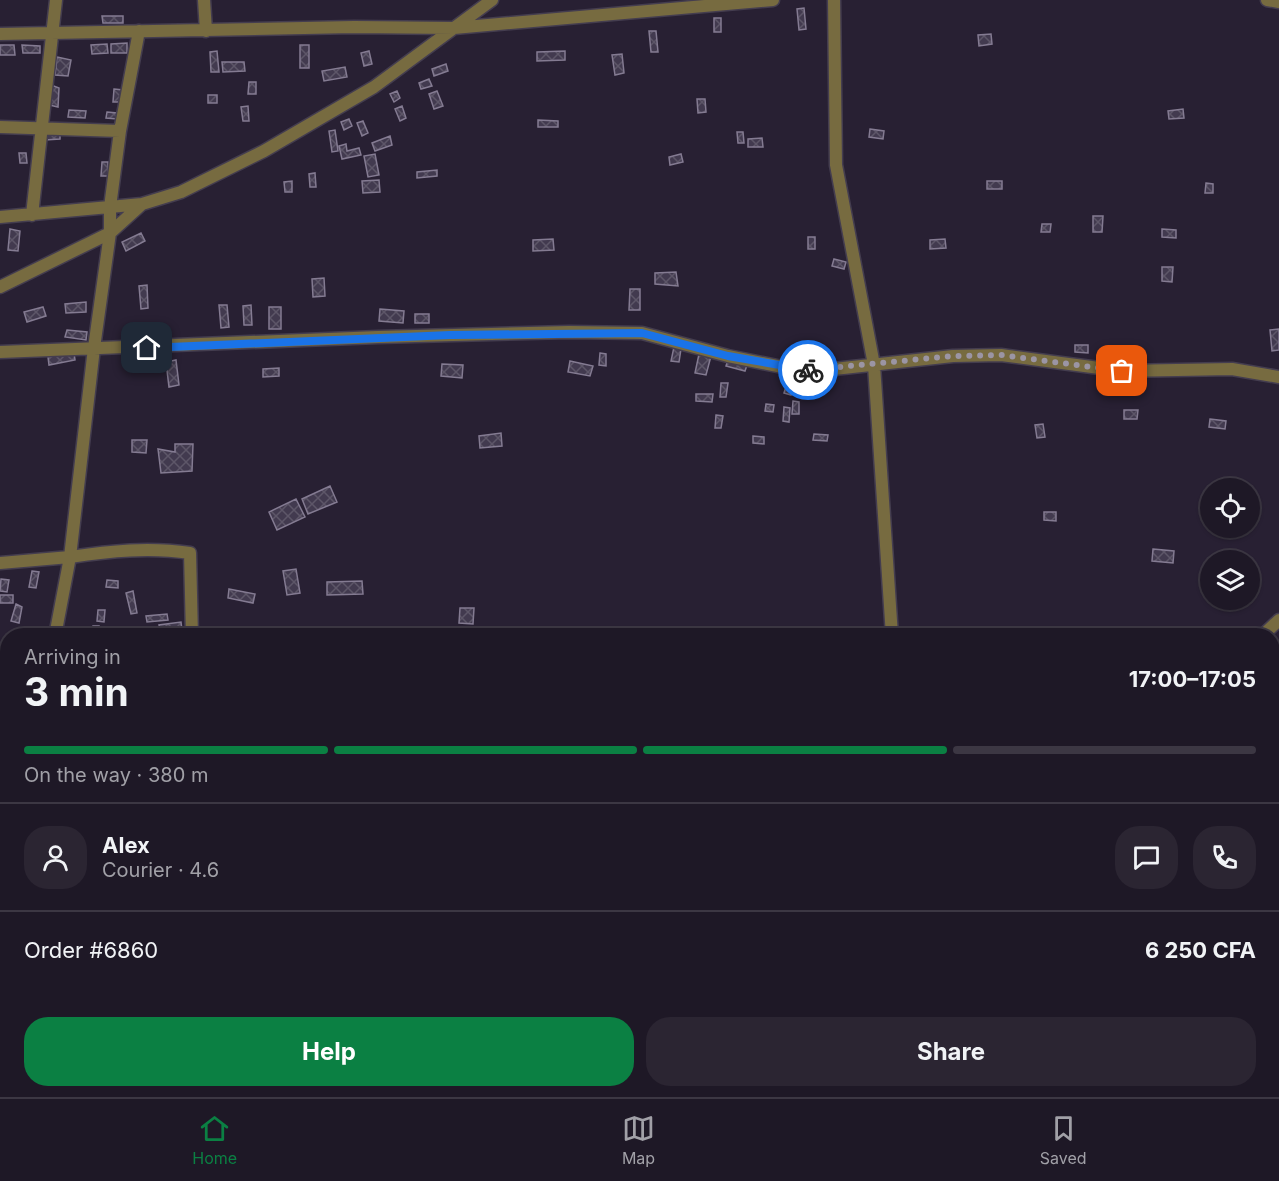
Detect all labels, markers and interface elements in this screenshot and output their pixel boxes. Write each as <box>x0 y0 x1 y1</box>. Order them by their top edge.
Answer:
pin <box>121 322 172 373</box>
icon: home <box>130 331 163 364</box>
courier <box>778 340 838 400</box>
pin <box>1096 345 1147 396</box>
icon: bike <box>792 354 825 387</box>
icon: bag <box>1105 354 1138 387</box>
map controls <box>1200 478 1260 610</box>
button: locate <box>1200 478 1260 538</box>
button: layers <box>1200 550 1260 610</box>
text: Arriving in <box>24 645 121 669</box>
text: 17:00–17:05 <box>1129 666 1256 692</box>
text: 3 min <box>24 668 129 715</box>
text: On the way · 380 m <box>24 763 208 787</box>
button: person <box>24 826 87 889</box>
button: chat <box>1115 826 1178 889</box>
button: phone <box>1193 826 1256 889</box>
text: Alex <box>102 832 150 858</box>
text: Courier · 4.6 <box>102 858 219 882</box>
text: Order #6860 <box>24 937 158 963</box>
text: 6 250 CFA <box>1145 937 1256 963</box>
button: Help <box>24 1017 634 1086</box>
button: Share <box>646 1017 1256 1086</box>
tab: Home <box>192 1112 237 1168</box>
tab: Map <box>622 1112 655 1168</box>
tab: Saved <box>1040 1112 1087 1168</box>

